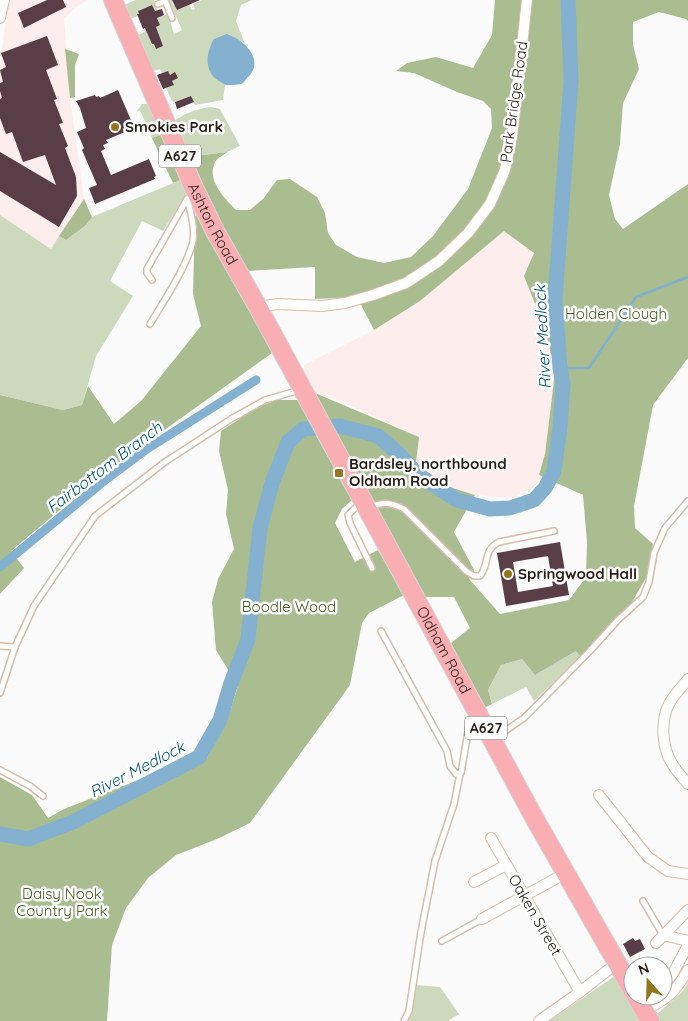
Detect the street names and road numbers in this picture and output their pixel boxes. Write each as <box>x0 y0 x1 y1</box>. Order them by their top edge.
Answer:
street label: Park Bridge Road <box>496 40 531 164</box>
road number: A627 <box>159 144 201 168</box>
street label: Ashton Road <box>184 180 242 268</box>
street label: Oldham Road <box>413 603 475 697</box>
road number: A627 <box>465 716 507 740</box>
street label: Oaken Street <box>505 871 566 959</box>

